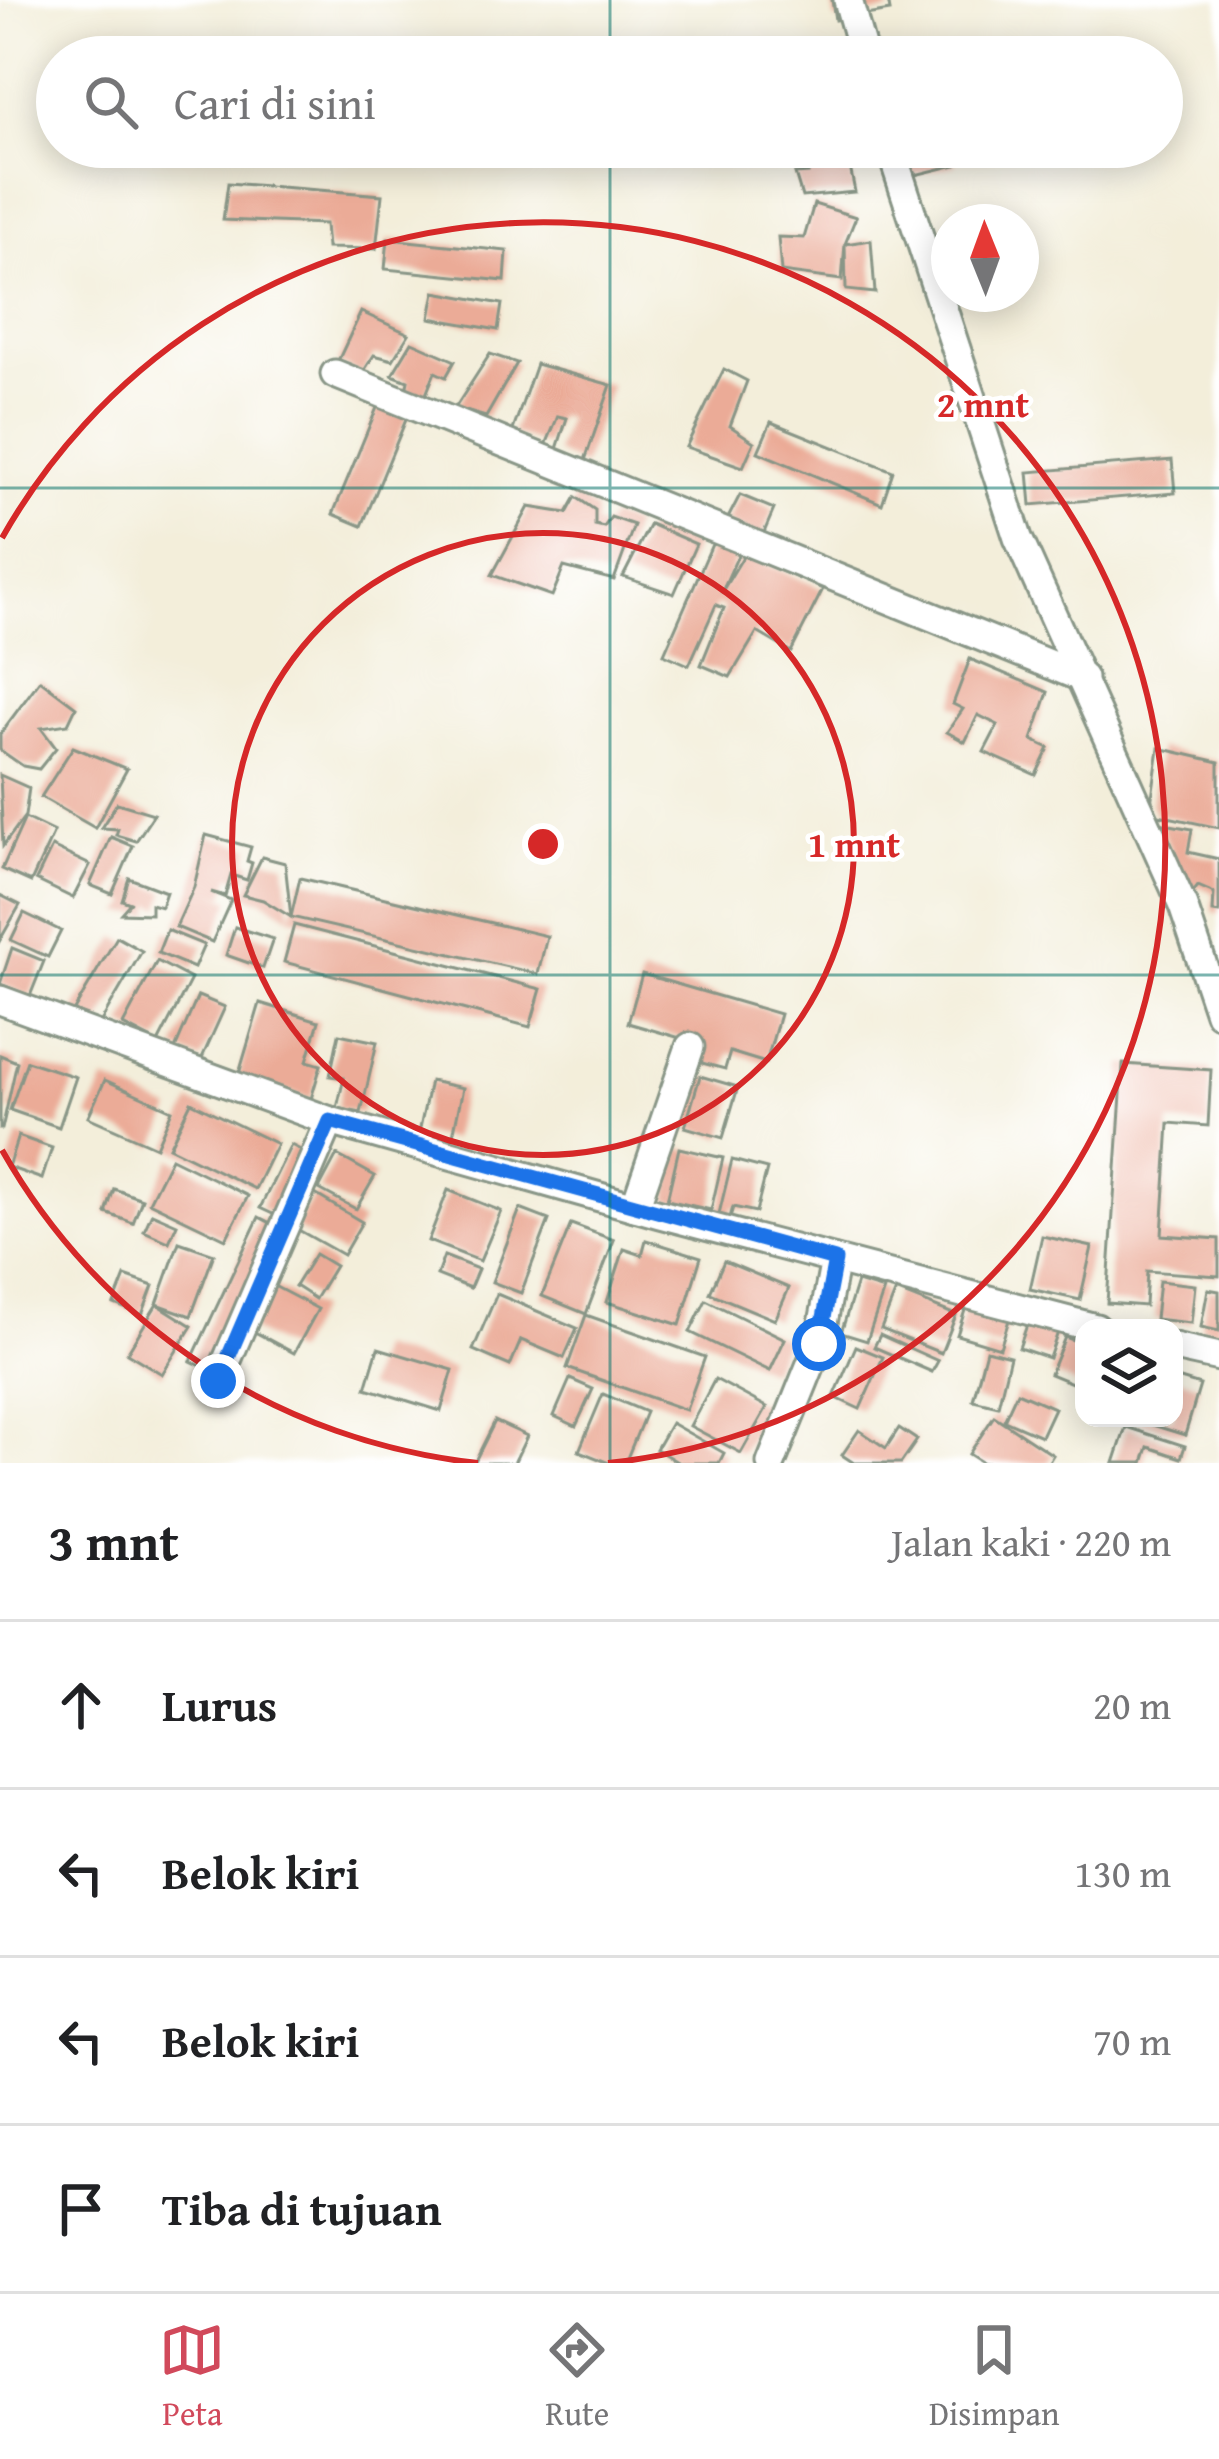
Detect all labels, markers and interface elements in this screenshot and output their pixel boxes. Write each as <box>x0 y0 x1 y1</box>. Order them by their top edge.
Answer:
search box <box>36 36 1183 168</box>
icon: search <box>78 69 144 135</box>
text: Cari di sini <box>174 70 376 135</box>
north arrow <box>931 204 1039 312</box>
text: 2 mnt <box>937 377 1030 430</box>
text: 1 mnt <box>808 817 901 870</box>
centre of rings <box>522 823 564 865</box>
route start <box>792 1317 846 1371</box>
map controls <box>1075 1319 1183 1427</box>
button: layers <box>1075 1319 1183 1427</box>
route end <box>191 1354 245 1408</box>
text: 3 mnt <box>48 1504 179 1579</box>
text: Jalan kaki · 220 m <box>891 1513 1171 1570</box>
icon: ahead <box>48 1672 114 1738</box>
text: Lurus <box>162 1672 277 1737</box>
text: 20 m <box>1093 1676 1171 1733</box>
icon: left <box>48 1840 114 1906</box>
text: Belok kiri <box>162 1840 359 1905</box>
text: 130 m <box>1074 1844 1171 1901</box>
icon: left <box>48 2008 114 2074</box>
text: Belok kiri <box>162 2008 359 2073</box>
text: 70 m <box>1093 2012 1171 2069</box>
icon: arrive <box>48 2176 114 2242</box>
text: Tiba di tujuan <box>162 2176 442 2241</box>
tab: Peta <box>159 2317 225 2437</box>
tab: Rute <box>544 2317 610 2437</box>
tab: Disimpan <box>929 2317 1060 2437</box>

